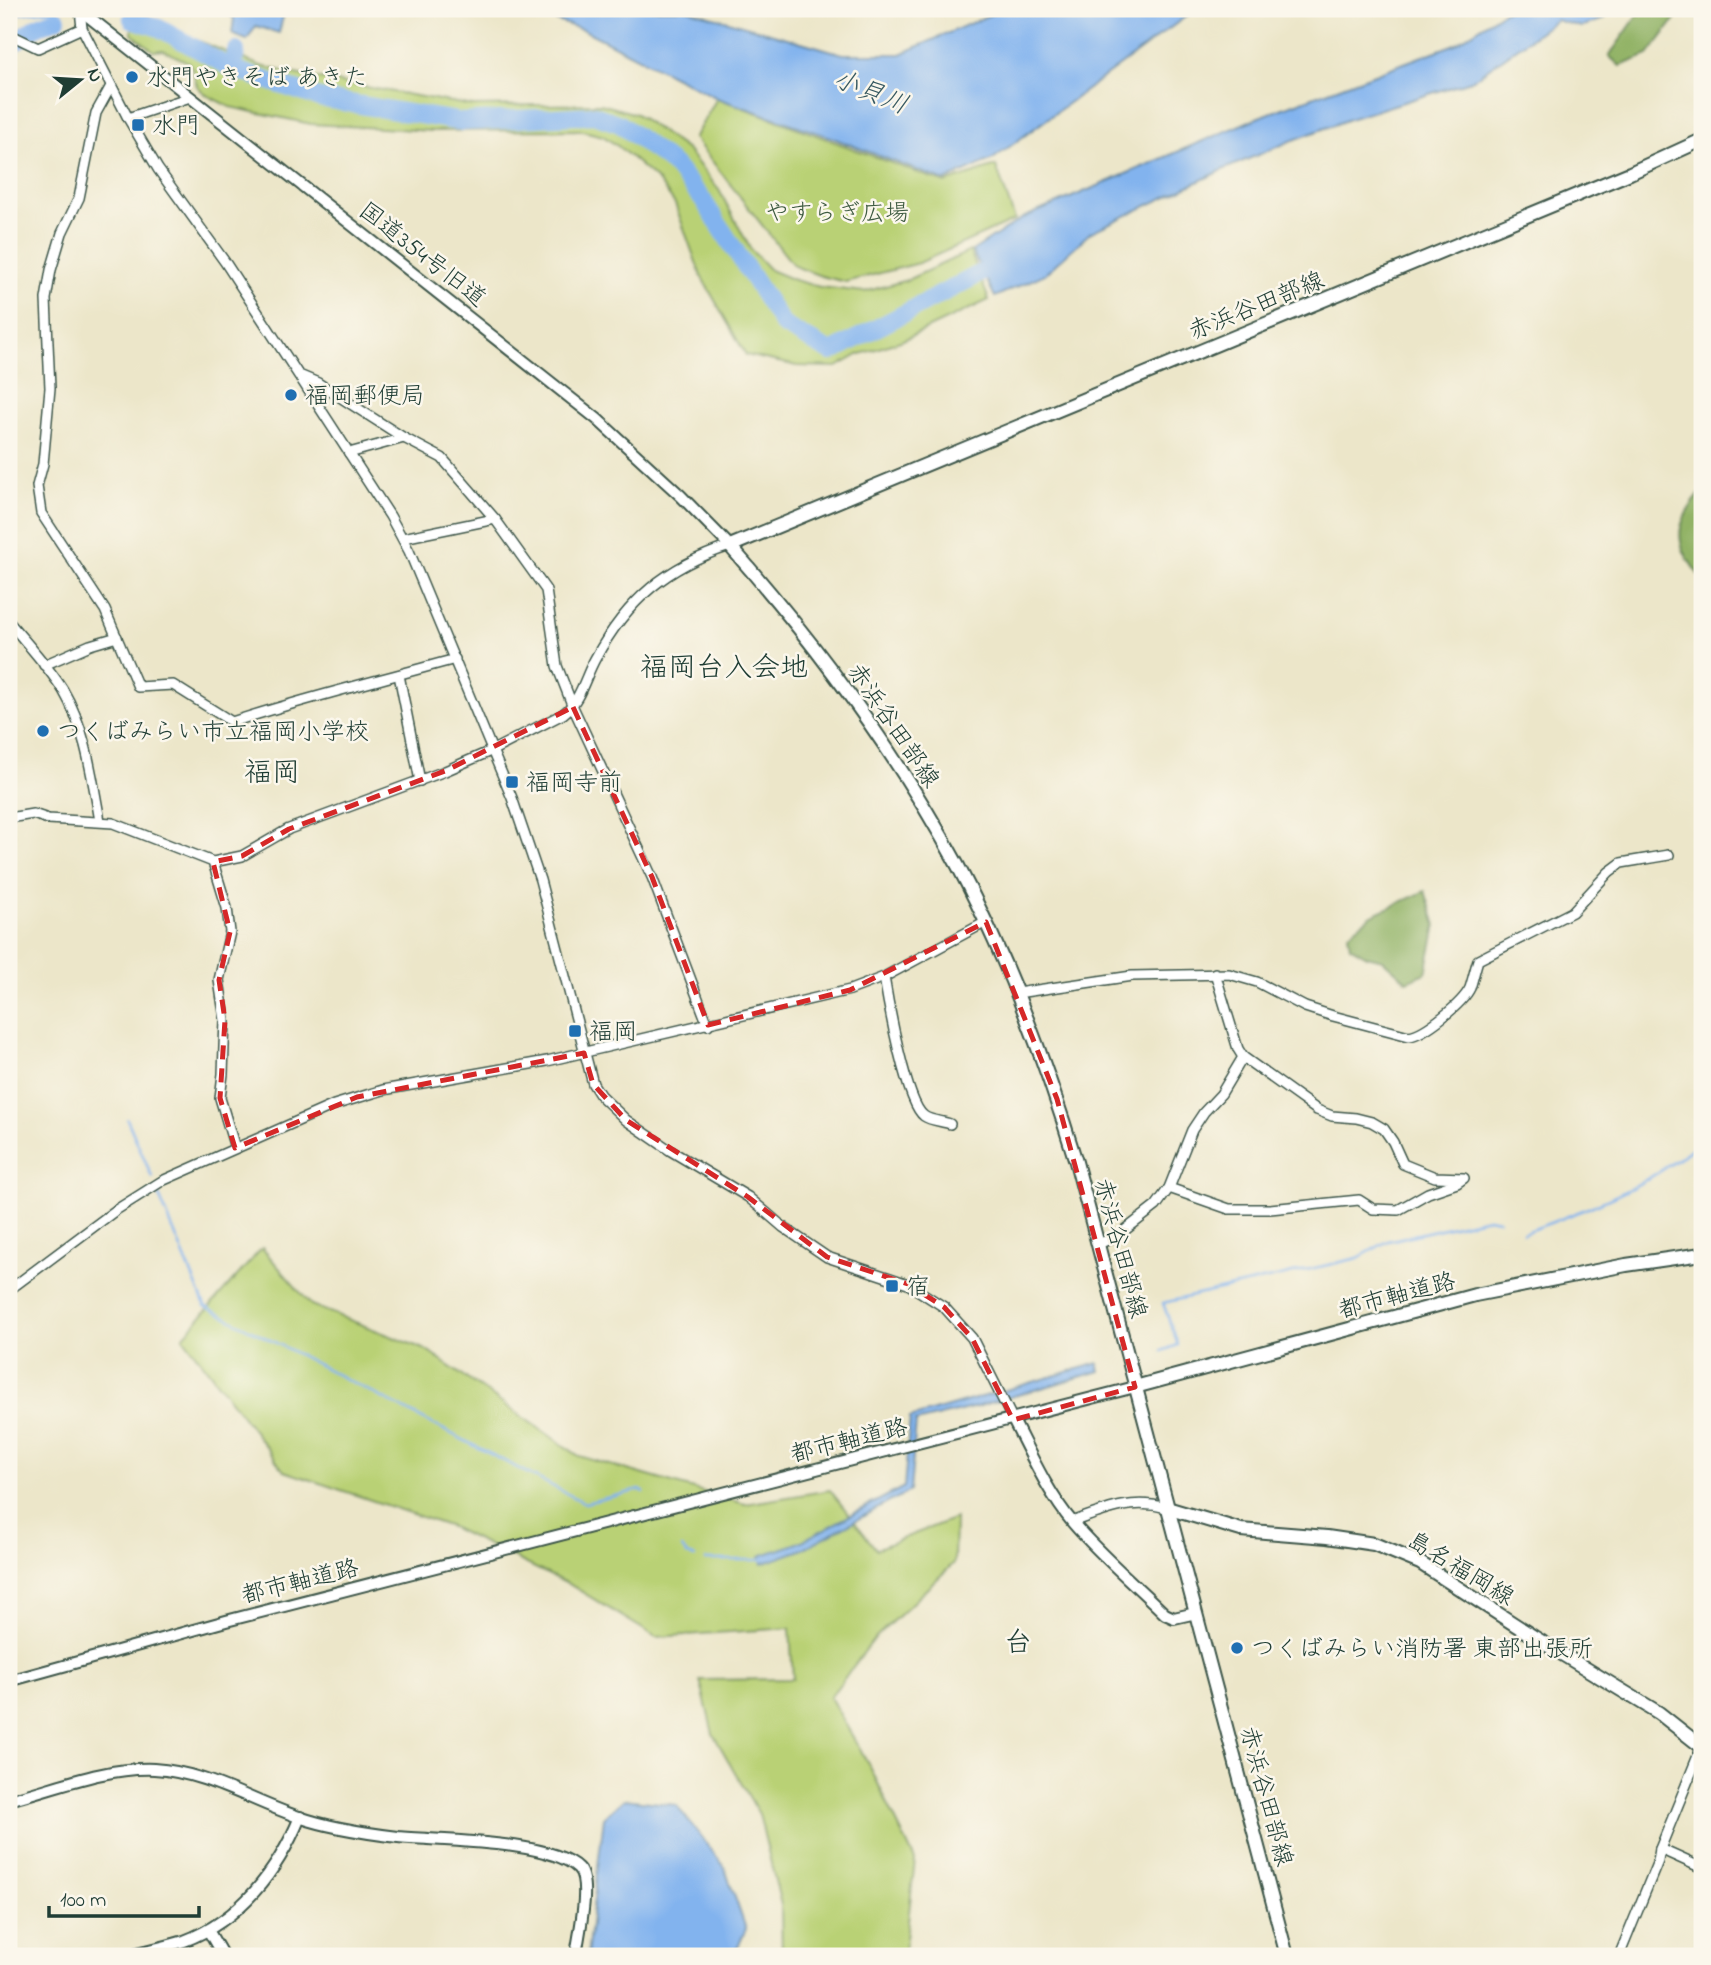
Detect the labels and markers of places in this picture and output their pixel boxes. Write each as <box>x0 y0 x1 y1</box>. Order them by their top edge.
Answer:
place label: 水門やきそば あきた <box>146 62 368 97</box>
marker: 水門やきそば あきた <box>124 69 140 85</box>
place label: 水門 <box>152 110 200 145</box>
marker: 水門 <box>130 117 146 133</box>
place label: 福岡郵便局 <box>305 380 425 415</box>
marker: 福岡郵便局 <box>283 387 299 403</box>
place label: つくばみらい市立福岡小学校 <box>57 716 369 751</box>
marker: つくばみらい市立福岡小学校 <box>35 723 51 739</box>
place label: 福岡寺前 <box>526 767 622 802</box>
marker: 福岡寺前 <box>504 774 520 790</box>
place label: 福岡 <box>589 1016 637 1051</box>
marker: 福岡 <box>567 1023 583 1039</box>
place label: 宿 <box>906 1271 930 1306</box>
marker: 宿 <box>884 1278 900 1294</box>
place label: つくばみらい消防署 東部出張所 <box>1251 1633 1593 1668</box>
marker: つくばみらい消防署 東部出張所 <box>1229 1640 1245 1656</box>

